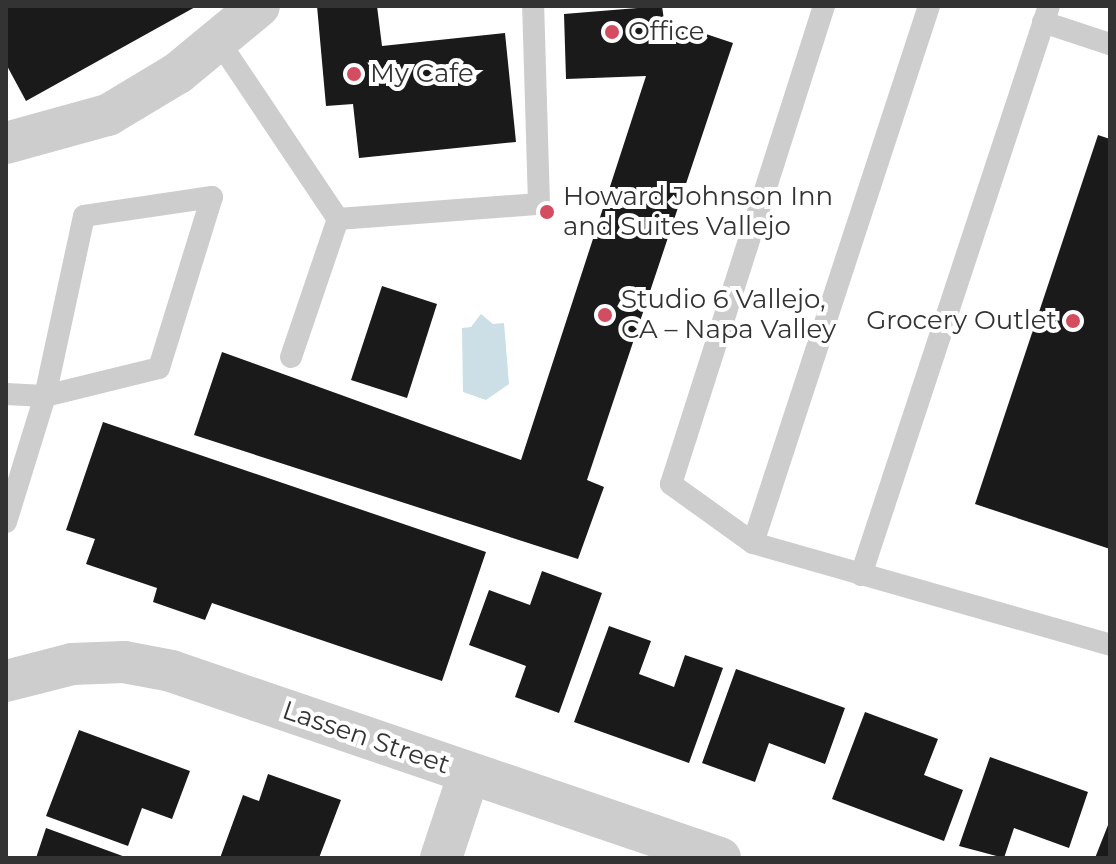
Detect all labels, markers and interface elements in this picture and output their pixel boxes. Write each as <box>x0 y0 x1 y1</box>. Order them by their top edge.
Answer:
place label: Office <box>628 16 705 48</box>
marker: Office <box>603 23 621 41</box>
place label: My Cafe <box>370 58 474 90</box>
marker: My Cafe <box>345 65 363 83</box>
place label: Howard Johnson Inn and Suites Vallejo <box>563 181 833 242</box>
marker: Howard Johnson Inn and Suites Vallejo <box>538 203 556 221</box>
place label: Studio 6 Vallejo, CA – Napa Valley <box>621 284 836 346</box>
place label: Grocery Outlet <box>866 305 1057 337</box>
marker: Studio 6 Vallejo, CA – Napa Valley <box>596 306 614 324</box>
marker: Grocery Outlet <box>1064 312 1082 330</box>
street label: Lassen Street <box>278 695 454 781</box>

